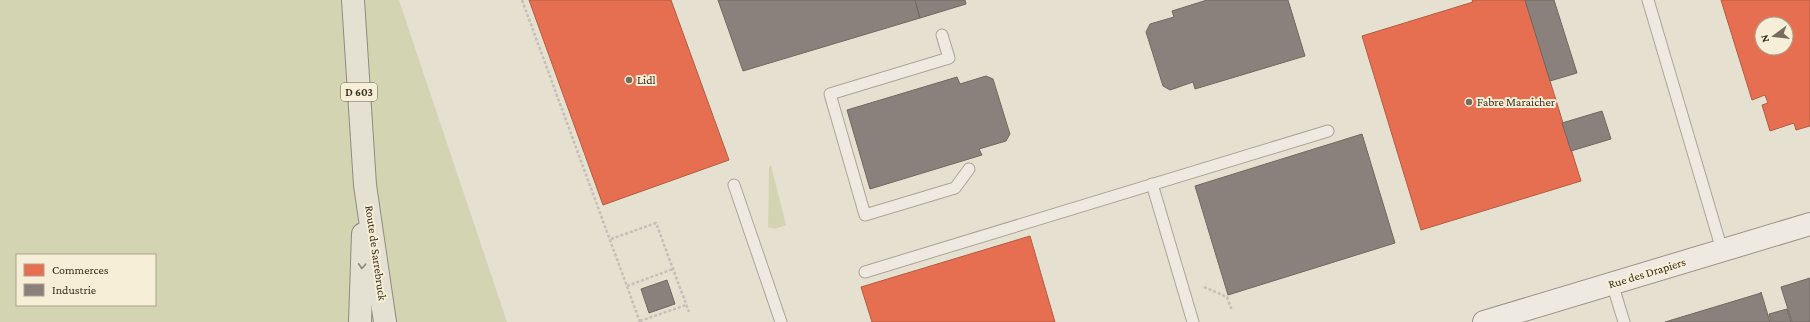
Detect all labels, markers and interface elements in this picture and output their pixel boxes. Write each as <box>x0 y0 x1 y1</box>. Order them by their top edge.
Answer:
north arrow <box>1754 16 1794 56</box>
text: N <box>1757 33 1771 44</box>
place label: Lidl <box>637 73 656 87</box>
marker: Lidl <box>624 75 634 85</box>
road number: D 603 <box>341 83 377 101</box>
place label: Fabre Maraicher <box>1477 95 1556 109</box>
marker: Fabre Maraicher <box>1464 97 1474 107</box>
street label: Route de Sarrebruck <box>362 204 390 302</box>
legend <box>16 254 156 306</box>
street label: Rue des Drapiers <box>1607 255 1688 291</box>
text: Commerces <box>52 263 109 277</box>
one-way arrow <box>357 263 366 269</box>
text: Industrie <box>52 283 96 297</box>

